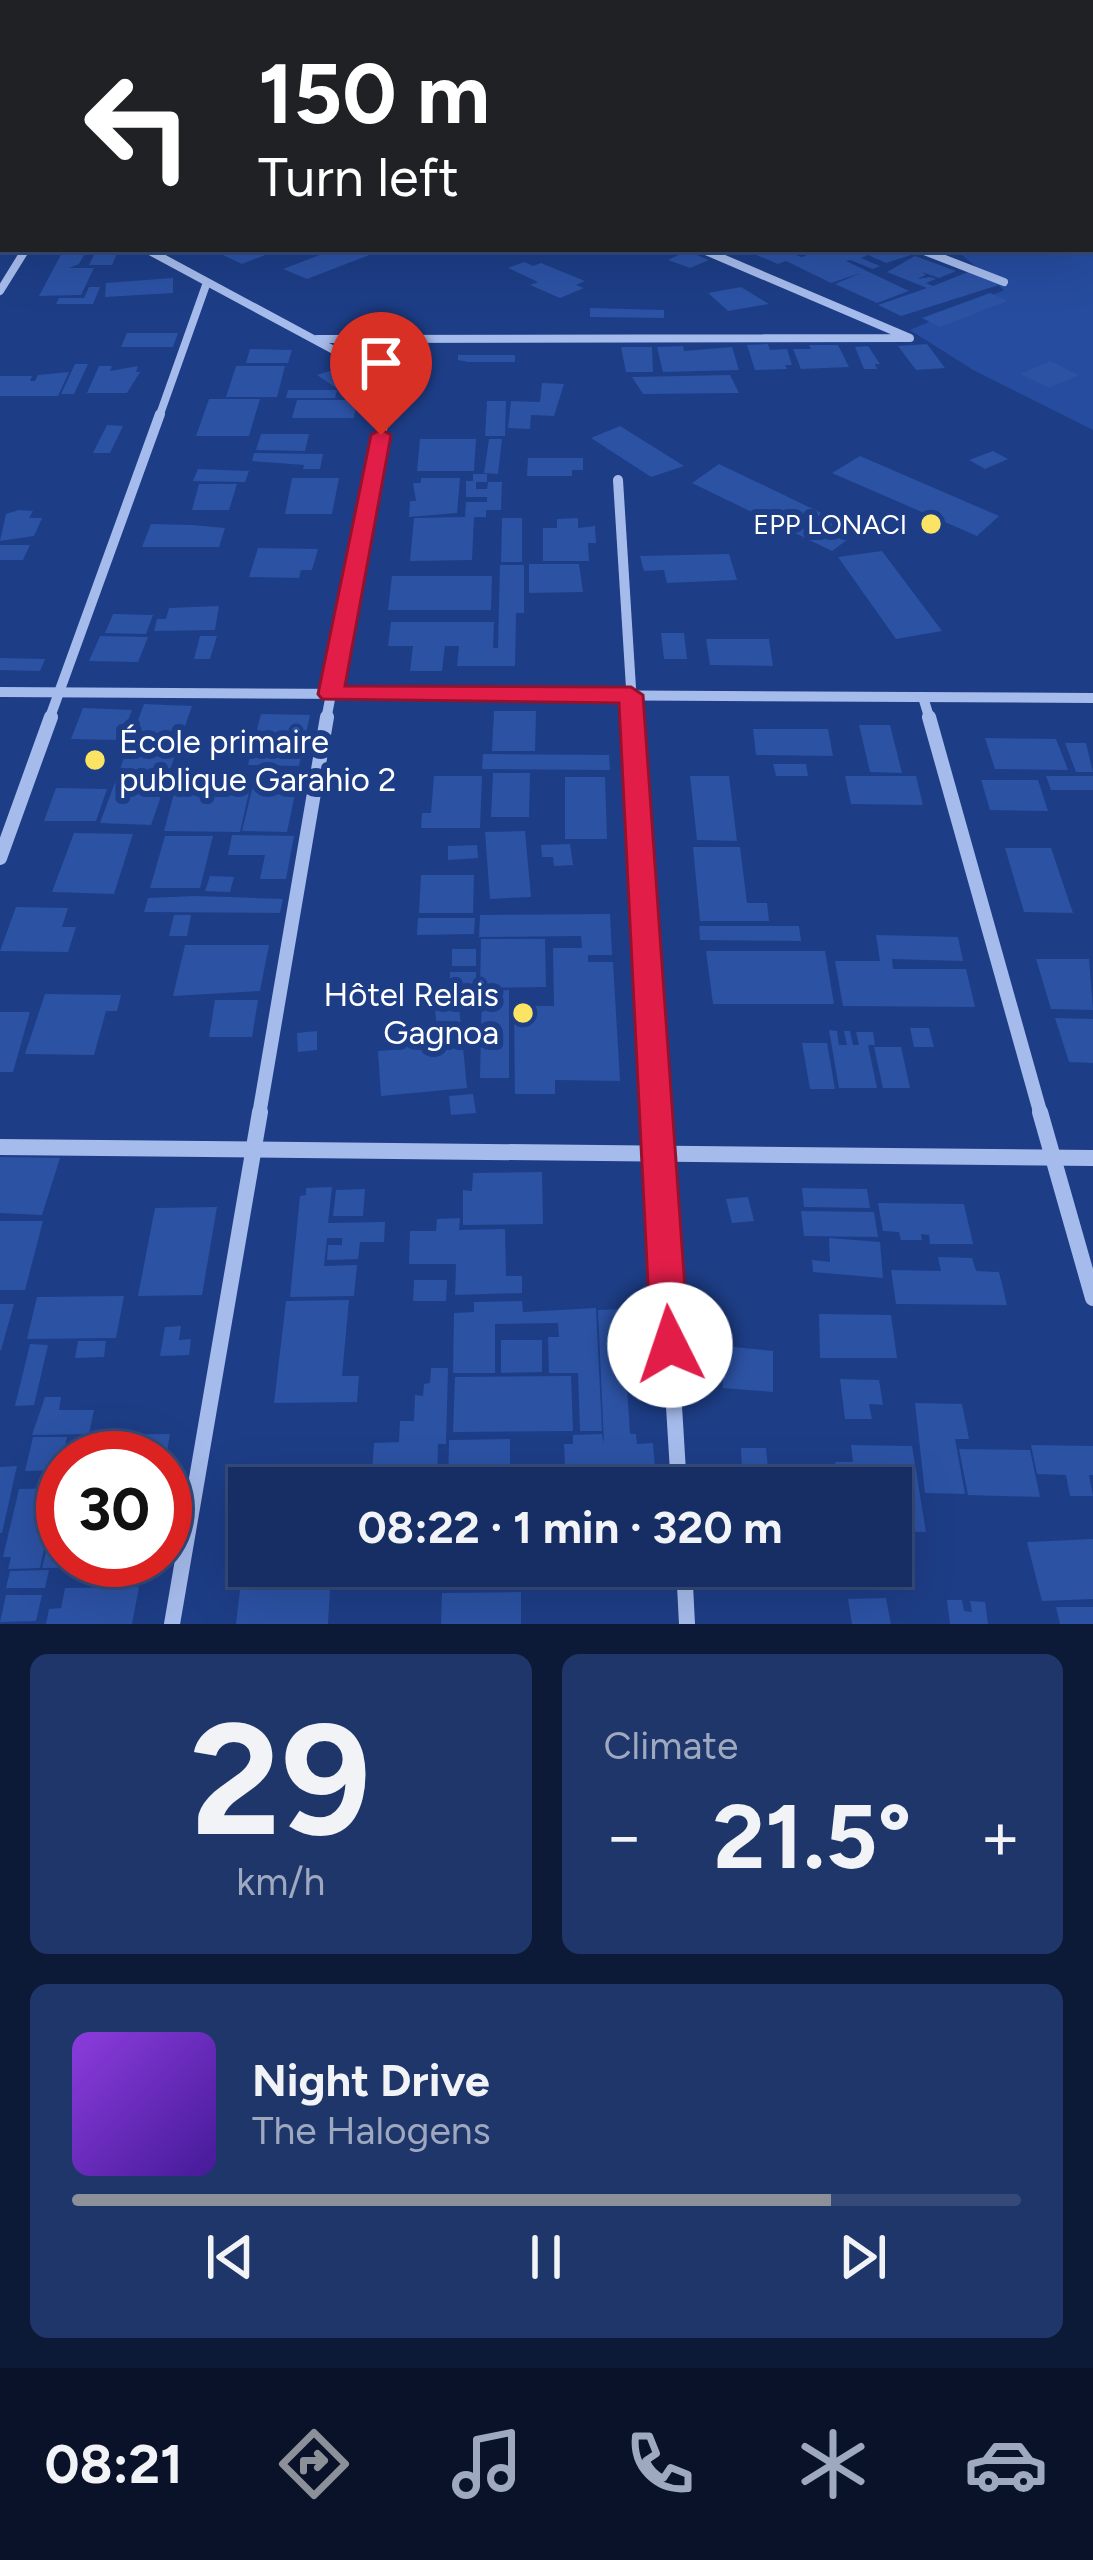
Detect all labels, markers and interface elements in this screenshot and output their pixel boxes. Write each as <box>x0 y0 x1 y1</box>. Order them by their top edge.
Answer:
text: 150 m <box>258 43 490 144</box>
icon: left <box>60 48 216 204</box>
text: Turn left <box>258 145 459 210</box>
pin <box>330 312 432 435</box>
icon: arrive <box>348 330 414 396</box>
place label: EPP LONACI <box>753 508 907 541</box>
marker: EPP LONACI <box>918 511 944 537</box>
place label: École primaire publique Garahio 2 <box>119 722 397 799</box>
marker: École primaire publique Garahio 2 <box>82 747 108 773</box>
place label: Hôtel Relais Gagnoa <box>323 975 499 1052</box>
marker: Hôtel Relais Gagnoa <box>510 1000 536 1026</box>
position arrow <box>607 1282 733 1408</box>
speed limit sign: 30 <box>36 1431 192 1587</box>
text: 08:22 · 1 min · 320 m <box>357 1500 783 1554</box>
text: 29 <box>190 1686 371 1873</box>
text: Climate <box>604 1722 738 1769</box>
text: 21.5° <box>713 1782 912 1891</box>
text: − <box>604 1796 645 1876</box>
text: + <box>980 1796 1021 1876</box>
text: km/h <box>236 1858 325 1905</box>
text: Night Drive <box>252 2053 490 2107</box>
text: The Halogens <box>252 2107 491 2154</box>
icon: previous <box>197 2224 263 2290</box>
icon: pause <box>513 2224 579 2290</box>
icon: next <box>830 2224 896 2290</box>
icon: directions <box>272 2422 356 2506</box>
icon: music <box>445 2422 529 2506</box>
icon: phone <box>618 2422 702 2506</box>
icon: climate <box>791 2422 875 2506</box>
icon: car <box>964 2422 1048 2506</box>
text: 08:21 <box>45 2432 183 2497</box>

